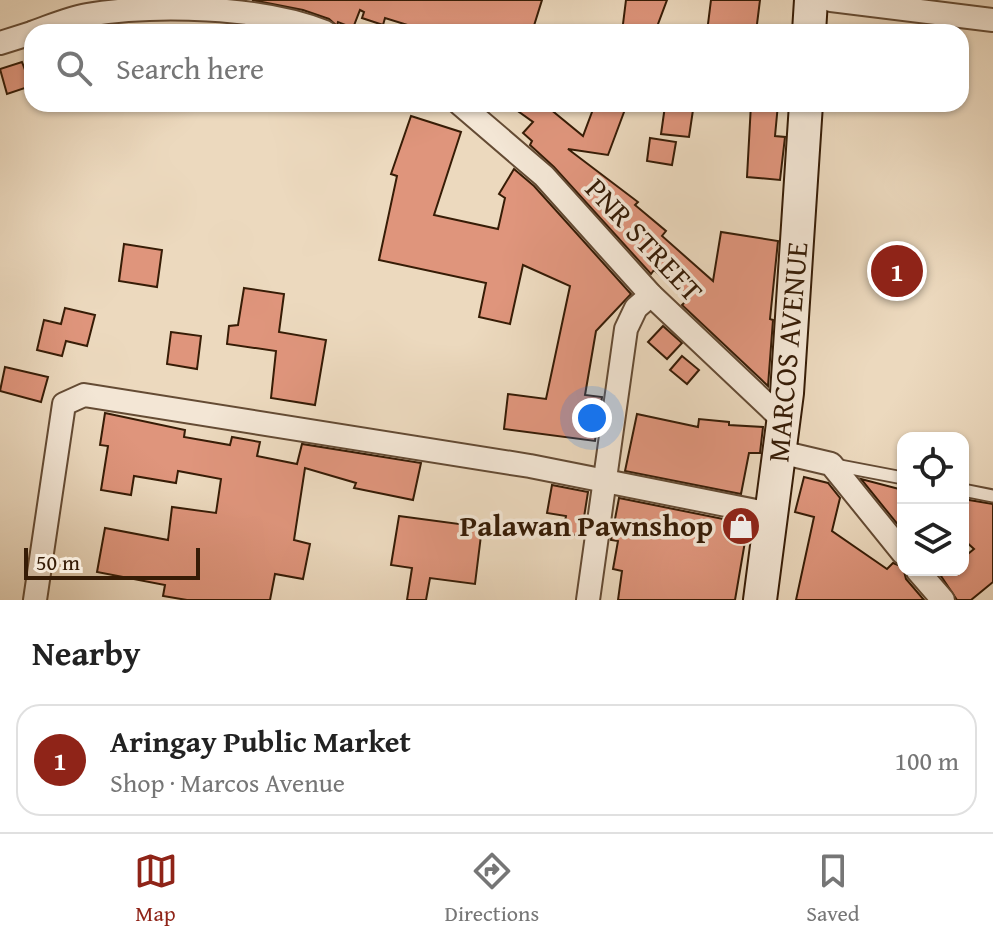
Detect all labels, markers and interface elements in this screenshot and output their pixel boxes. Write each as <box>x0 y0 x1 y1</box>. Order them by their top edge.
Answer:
search box <box>24 24 969 112</box>
icon: search <box>52 46 96 90</box>
text: Search here <box>116 46 264 90</box>
street label: PNR STREET <box>576 167 714 311</box>
street label: MARCOS AVENUE <box>755 240 819 464</box>
pin: 1 <box>871 241 923 301</box>
your location <box>572 398 612 438</box>
map controls <box>897 432 969 576</box>
button: locate <box>897 432 969 504</box>
place label: Palawan Pawnshop <box>460 503 713 547</box>
button: layers <box>897 504 969 576</box>
shop icon: Palawan Pawnshop <box>720 505 762 547</box>
scale bar <box>24 544 200 580</box>
text: 50 m <box>36 546 80 578</box>
text: Nearby <box>32 628 141 677</box>
text: Aringay Public Market <box>110 719 411 763</box>
text: 1 <box>53 741 67 780</box>
text: 100 m <box>894 741 959 780</box>
text: Shop · Marcos Avenue <box>110 763 345 802</box>
tab: Map <box>134 849 178 929</box>
tab: Directions <box>445 849 539 929</box>
tab: Saved <box>806 849 859 929</box>

